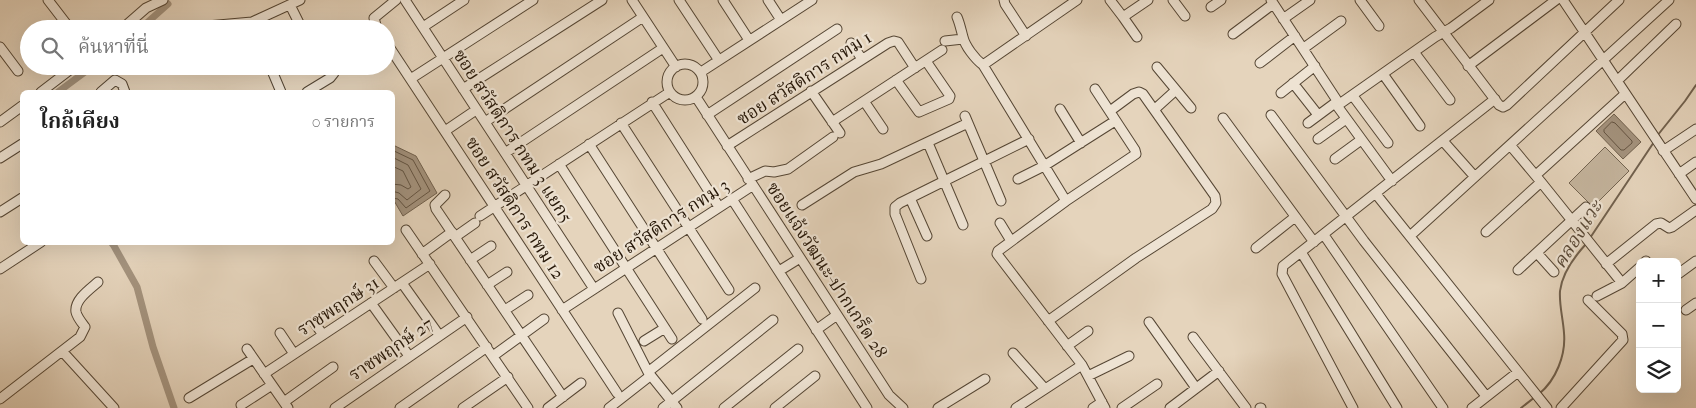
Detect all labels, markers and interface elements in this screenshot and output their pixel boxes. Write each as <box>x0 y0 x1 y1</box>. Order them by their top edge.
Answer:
search box <box>20 20 395 75</box>
street label: ซอย สวัสดิการ กทม 1 <box>733 27 876 130</box>
icon: search <box>38 34 66 62</box>
text: ค้นหาที่นี่ <box>78 36 149 58</box>
street label: ซอย สวัสดิการ กทม 3 แยก5 <box>449 46 577 227</box>
text: ใกล้เคียง <box>40 109 120 133</box>
text: 0 รายการ <box>312 112 375 131</box>
street label: ซอย สวัสดิการ กทม 12 <box>461 133 568 283</box>
street label: ซอย สวัสดิการ กทม 3 <box>590 175 733 278</box>
street label: ซอยแจ้งวัฒนะ-ปากเกร็ด 28 <box>762 179 891 362</box>
water label: คลองแวะ <box>1549 195 1608 272</box>
map controls <box>1636 258 1681 393</box>
button: + <box>1636 258 1681 303</box>
street label: ราชพฤกษ์ 31 <box>293 271 383 341</box>
button: − <box>1636 303 1681 348</box>
street label: ราชพฤกษ์ 27 <box>344 312 438 385</box>
button: layers <box>1636 348 1681 393</box>

